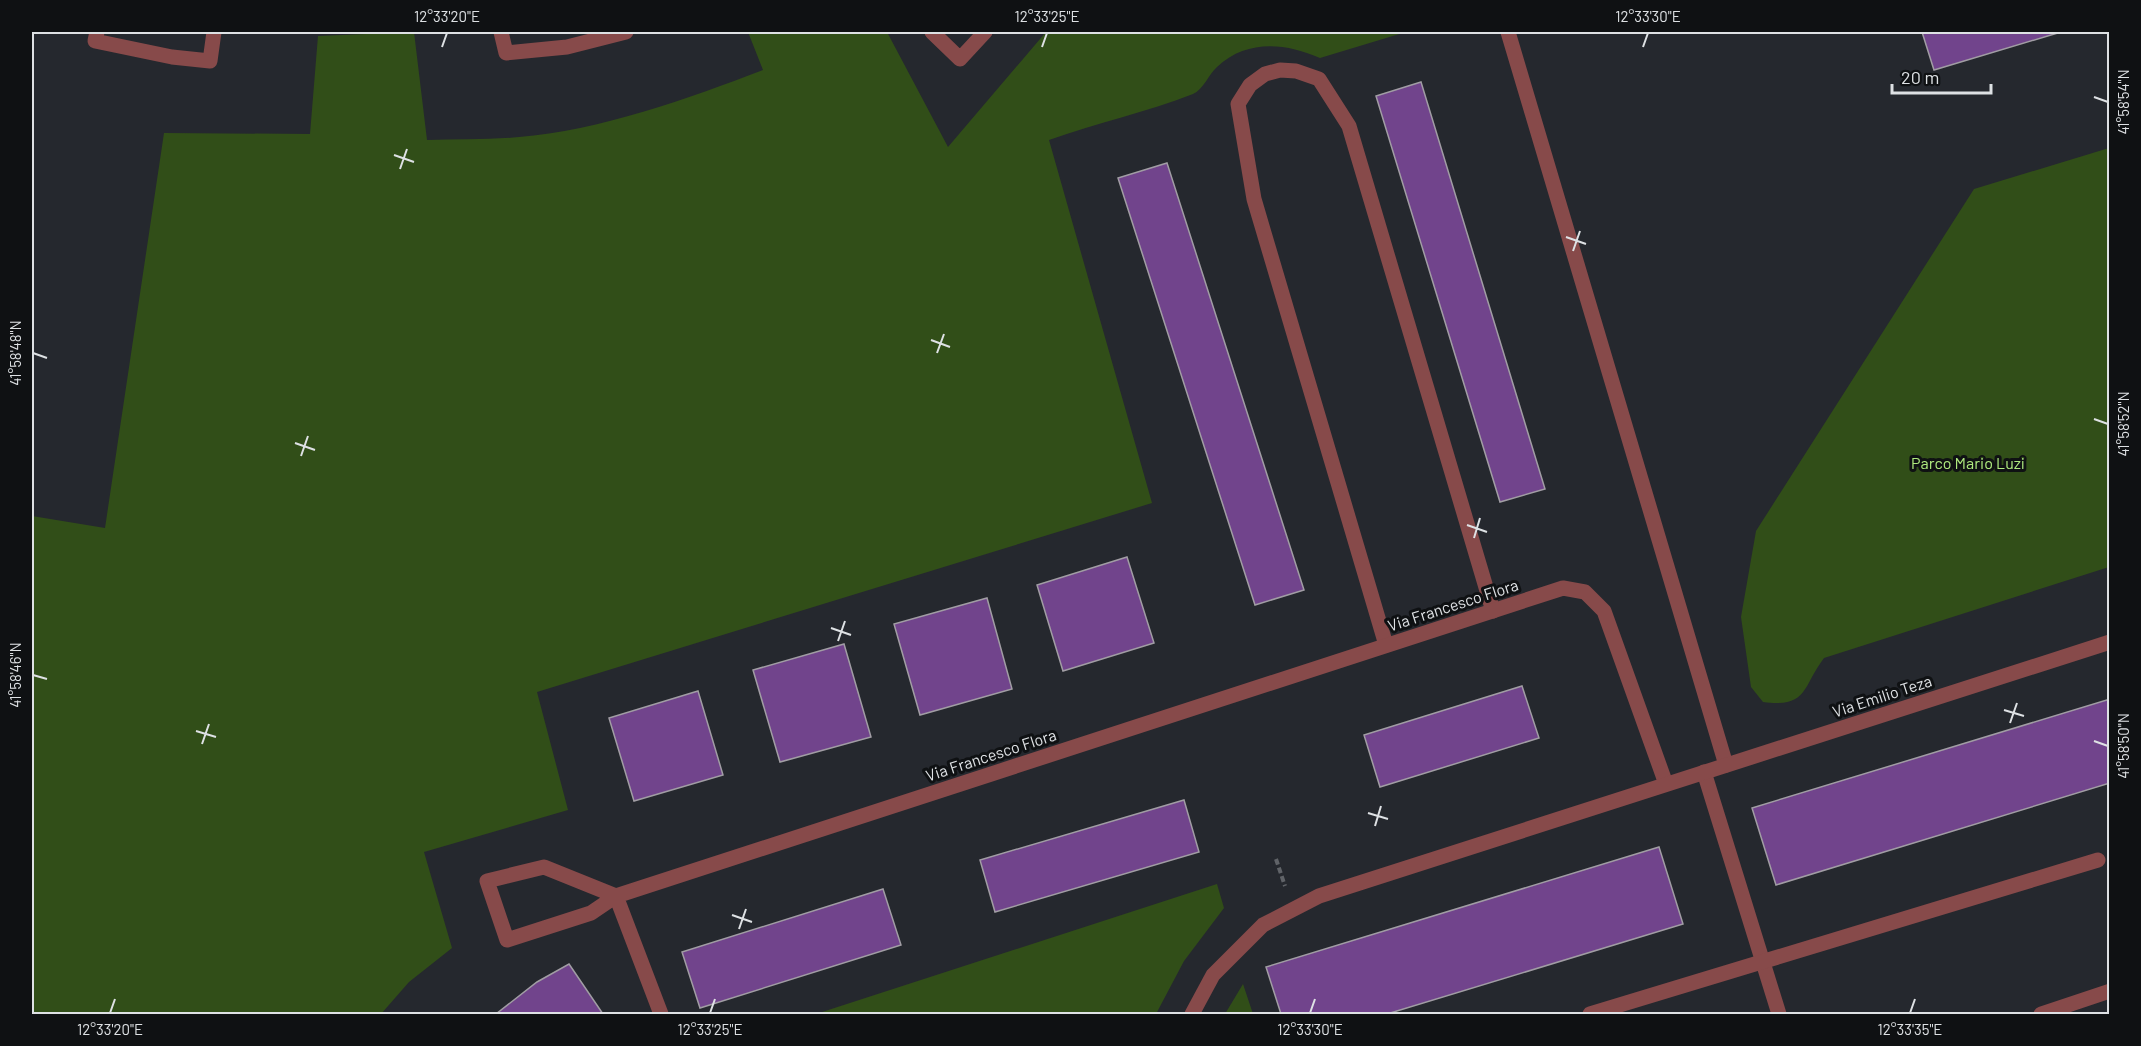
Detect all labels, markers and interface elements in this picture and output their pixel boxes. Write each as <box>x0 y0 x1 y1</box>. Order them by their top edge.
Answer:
text: 12°33'20"E <box>414 7 480 25</box>
text: 12°33'25"E <box>1014 7 1080 25</box>
text: 12°33'30"E <box>1615 7 1681 25</box>
scale bar <box>1892 57 1991 95</box>
text: 20 m <box>1901 66 1939 88</box>
text: 41°58'54"N <box>2114 69 2132 135</box>
text: 41°58'48"N <box>6 320 24 386</box>
text: 41°58'52"N <box>2114 391 2132 457</box>
park label: Parco Mario Luzi <box>1911 453 2025 472</box>
street label: Via Francesco Flora <box>1385 574 1521 635</box>
text: 41°58'46"N <box>6 642 24 708</box>
street label: Via Emilio Teza <box>1830 671 1934 721</box>
text: 41°58'50"N <box>2114 713 2132 779</box>
street label: Via Francesco Flora <box>923 724 1059 785</box>
text: 12°33'20"E <box>77 1020 143 1038</box>
text: 12°33'25"E <box>677 1020 743 1038</box>
text: 12°33'30"E <box>1277 1020 1343 1038</box>
text: 12°33'35"E <box>1878 1020 1942 1038</box>

